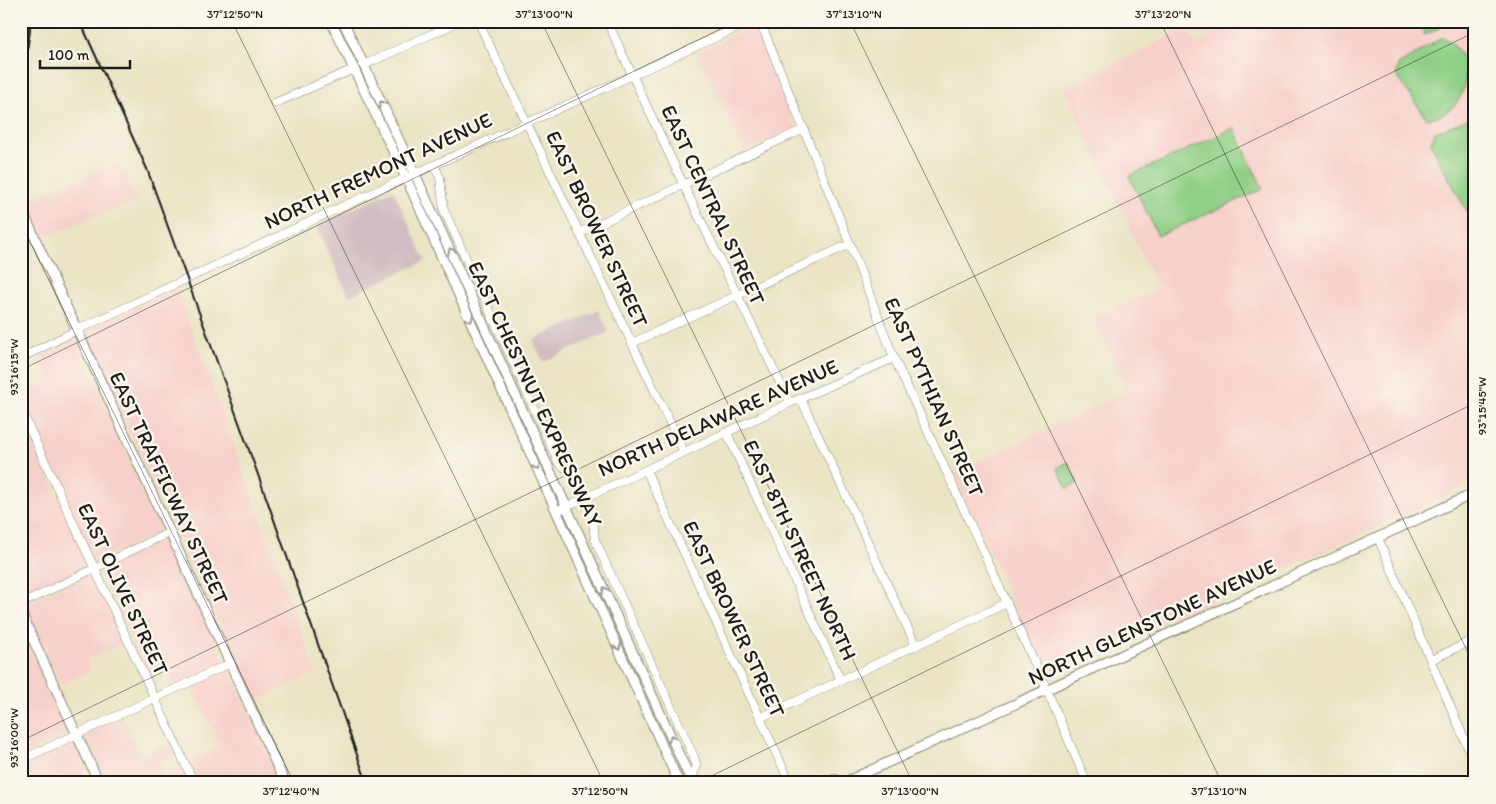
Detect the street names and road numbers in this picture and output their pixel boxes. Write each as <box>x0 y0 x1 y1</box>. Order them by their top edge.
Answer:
street label: EAST CENTRAL STREET <box>656 101 771 309</box>
street label: NORTH FREMONT AVENUE <box>260 107 496 234</box>
street label: EAST BROWER STREET <box>541 127 654 331</box>
street label: EAST CHESTNUT EXPRESSWAY <box>463 257 608 531</box>
street label: EAST PYTHIAN STREET <box>879 293 990 500</box>
street label: NORTH DELAWARE AVENUE <box>594 353 842 482</box>
street label: EAST TRAFFICWAY STREET <box>105 368 234 608</box>
street label: EAST 8TH STREET NORTH <box>738 436 863 664</box>
street label: EAST OLIVE STREET <box>73 499 174 679</box>
street label: EAST BROWER STREET <box>678 517 791 721</box>
street label: NORTH GLENSTONE AVENUE <box>1024 553 1280 690</box>

